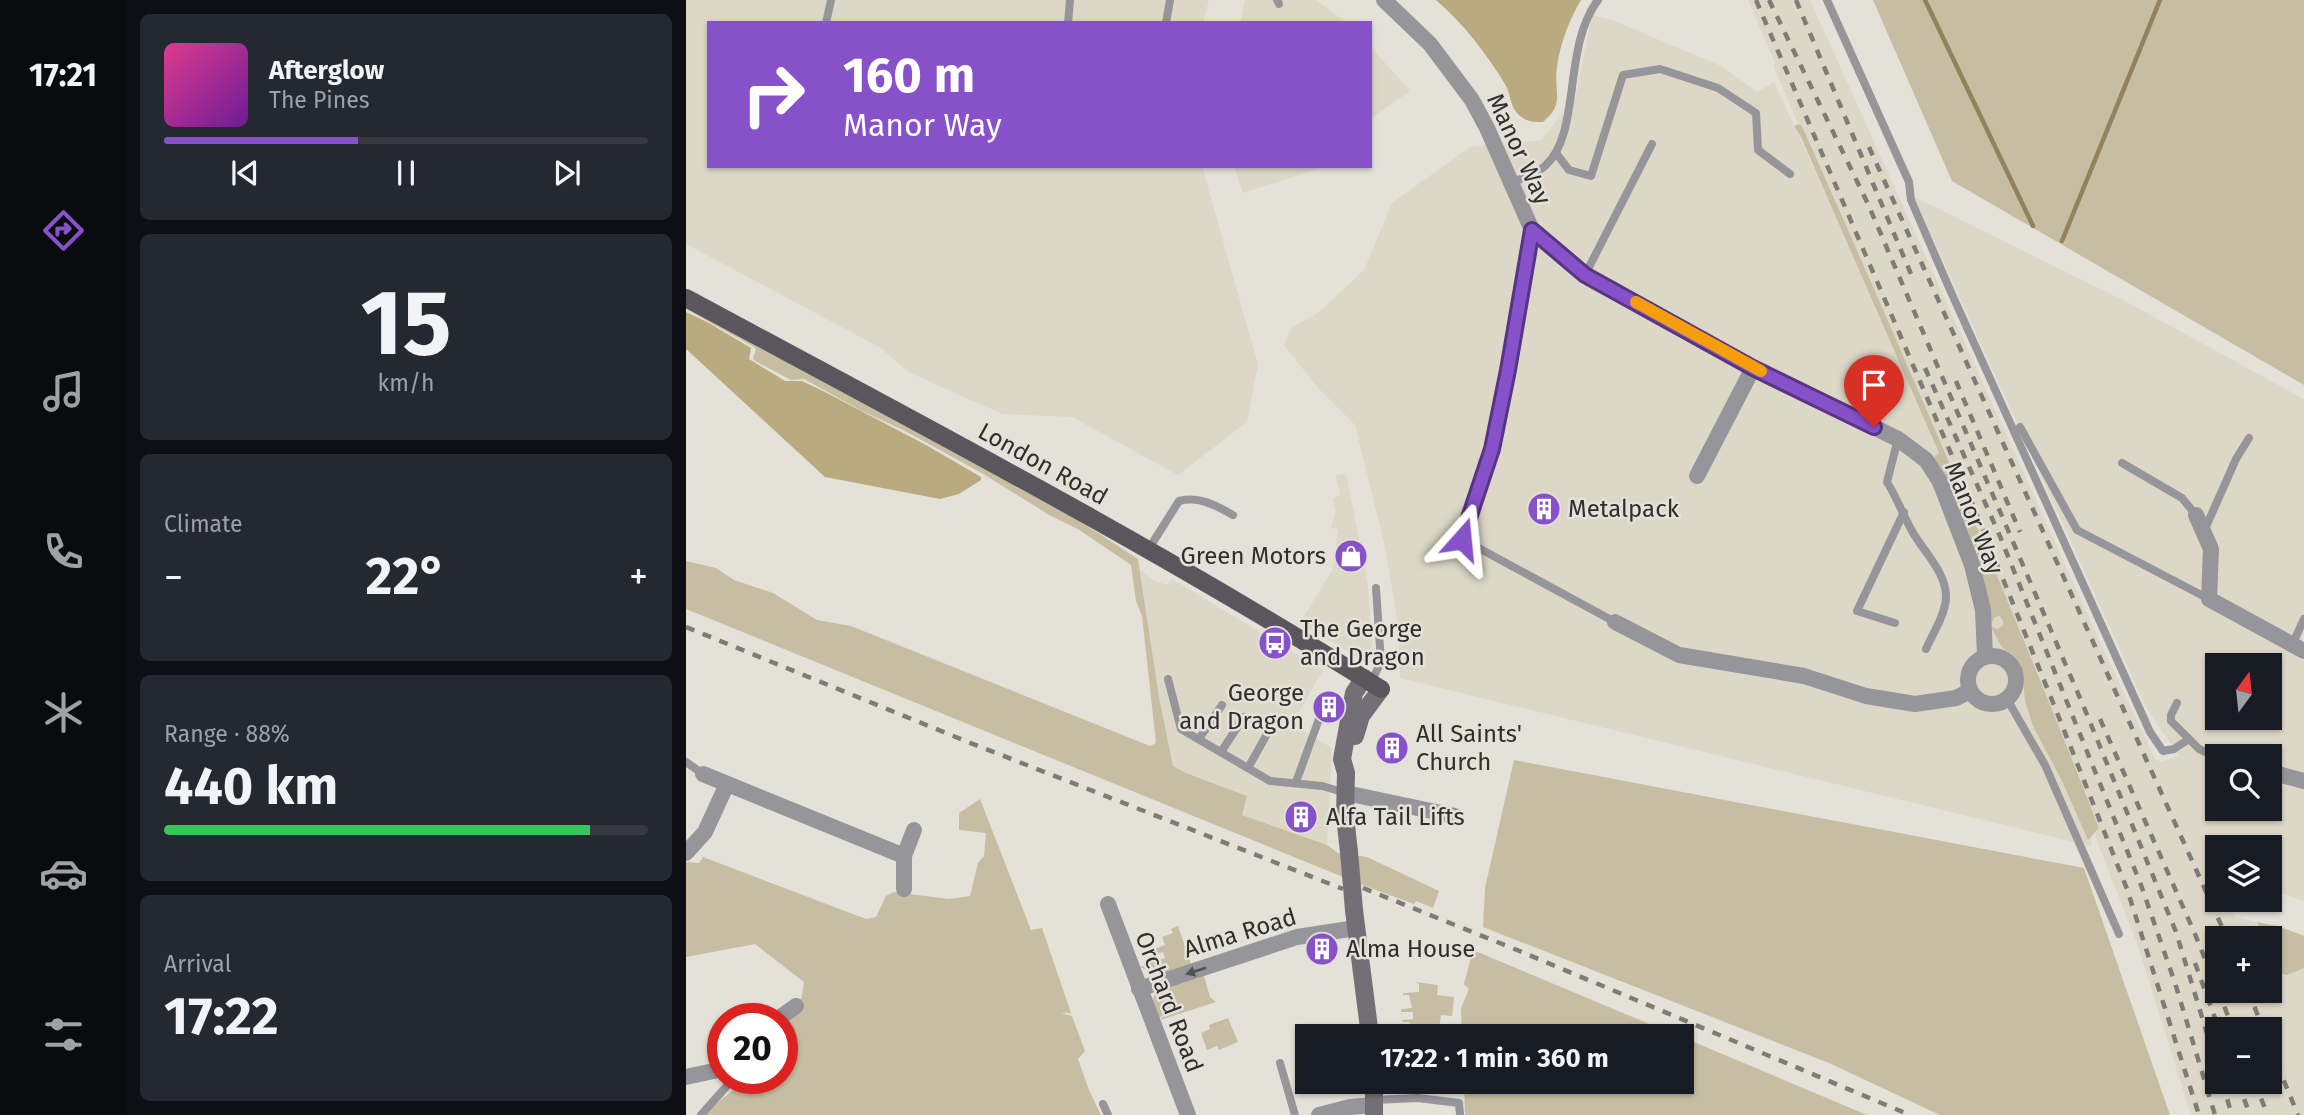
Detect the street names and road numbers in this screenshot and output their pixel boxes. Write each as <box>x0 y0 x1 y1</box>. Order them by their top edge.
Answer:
street label: Manor Way <box>1481 89 1557 209</box>
street label: London Road <box>973 417 1113 511</box>
street label: Manor Way <box>1939 458 2009 579</box>
street label: Alma Road <box>1180 903 1300 963</box>
street label: Orchard Road <box>1129 928 1209 1076</box>

